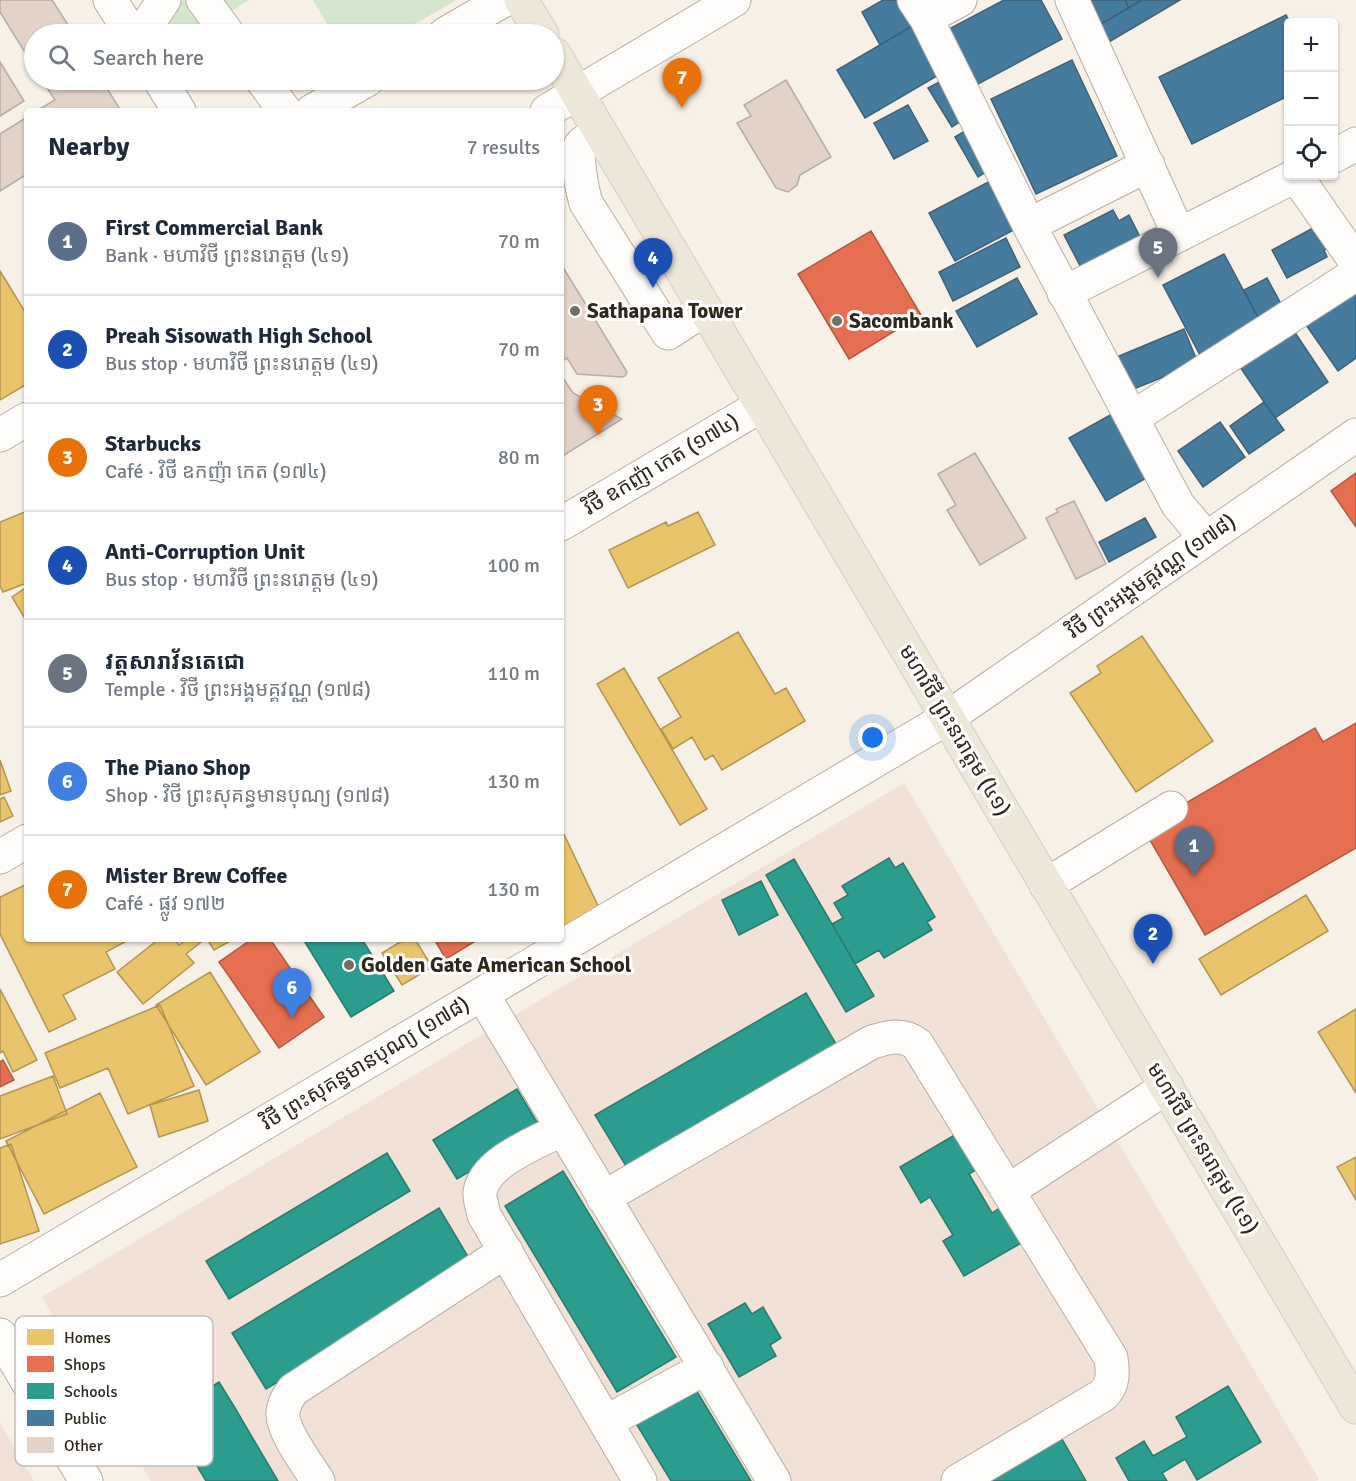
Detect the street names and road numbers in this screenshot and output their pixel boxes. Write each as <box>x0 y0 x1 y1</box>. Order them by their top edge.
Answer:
street label: វិថី ឧកញ៉ា កេត (១៧៤) <box>578 407 743 521</box>
street label: វិថី ព្រះអង្គមគ្គវណ្ណ (១៧៨) <box>1061 508 1241 645</box>
street label: មហាវិថី ព្រះនរោត្តម (៤១) <box>893 640 1016 821</box>
street label: វិថី ព្រះសុគន្ធមានបុណ្យ (១៧៨) <box>255 990 474 1136</box>
street label: មហាវិថី ព្រះនរោត្តម (៤១) <box>1141 1058 1264 1239</box>

